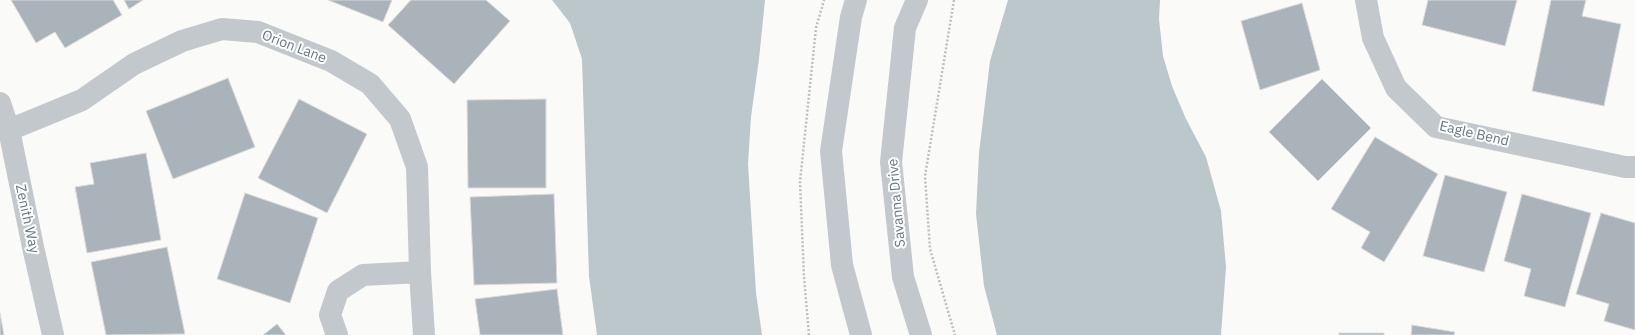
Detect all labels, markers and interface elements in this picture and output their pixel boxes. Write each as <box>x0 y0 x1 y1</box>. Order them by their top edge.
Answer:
street label: Orion Lane <box>259 27 329 67</box>
street label: Eagle Bend <box>1438 118 1510 150</box>
street label: Savanna Drive <box>885 158 909 248</box>
street label: Zenith Way <box>11 183 43 255</box>

